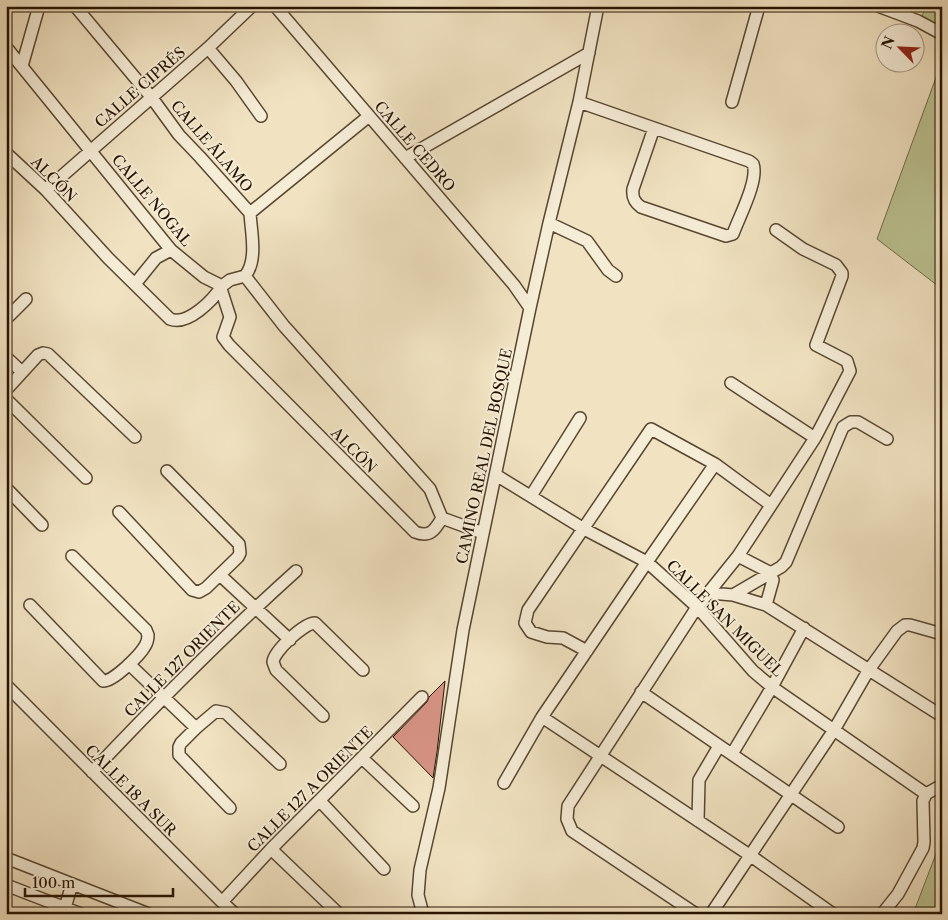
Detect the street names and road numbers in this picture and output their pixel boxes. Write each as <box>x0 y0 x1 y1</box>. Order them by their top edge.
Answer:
street label: CALLE CIPRÉS <box>91 42 189 132</box>
street label: CALLE ÁLAMO <box>167 96 257 196</box>
street label: CALLE CEDRO <box>370 97 460 195</box>
street label: CALLE NOGAL <box>108 150 196 250</box>
street label: ALCÓN <box>26 151 81 206</box>
street label: CAMINO REAL DEL BOSQUE <box>452 346 516 566</box>
street label: ALCÓN <box>326 422 381 477</box>
street label: CALLE SAN MIGUEL <box>663 556 787 680</box>
street label: CALLE 127 ORIENTE <box>120 597 244 721</box>
street label: CALLE 127 A ORIENTE <box>243 722 377 856</box>
street label: CALLE 18 A SUR <box>81 740 181 840</box>

